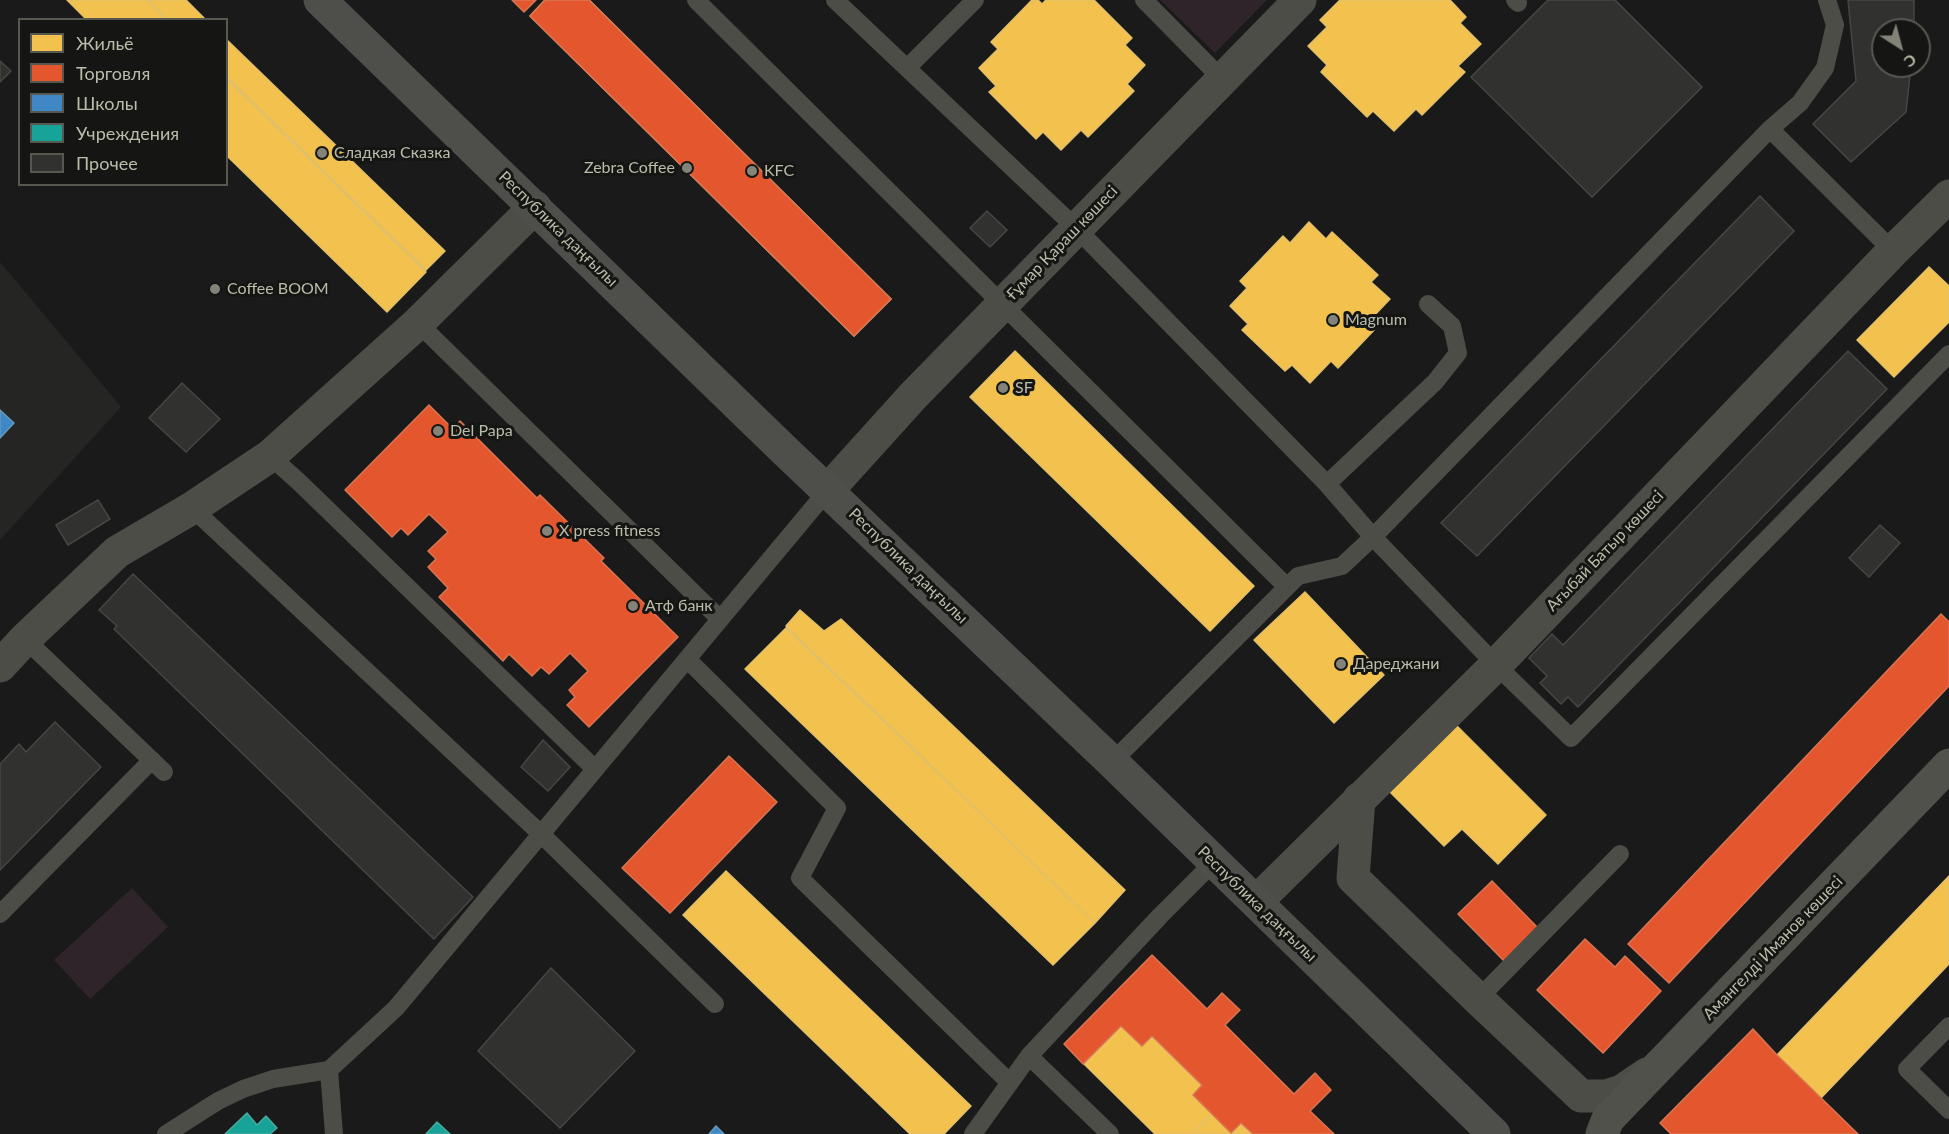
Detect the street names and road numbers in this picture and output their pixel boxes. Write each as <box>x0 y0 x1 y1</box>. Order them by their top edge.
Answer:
street label: Республика даңғылы <box>495 167 621 291</box>
street label: Ғұмар Қараш көшесі <box>1002 182 1122 304</box>
street label: Ағыбай Батыр көшесі <box>1542 487 1668 615</box>
street label: Республика даңғылы <box>845 504 971 628</box>
street label: Республика даңғылы <box>1194 842 1320 966</box>
street label: Амангелді Иманов көшесі <box>1699 872 1847 1024</box>

